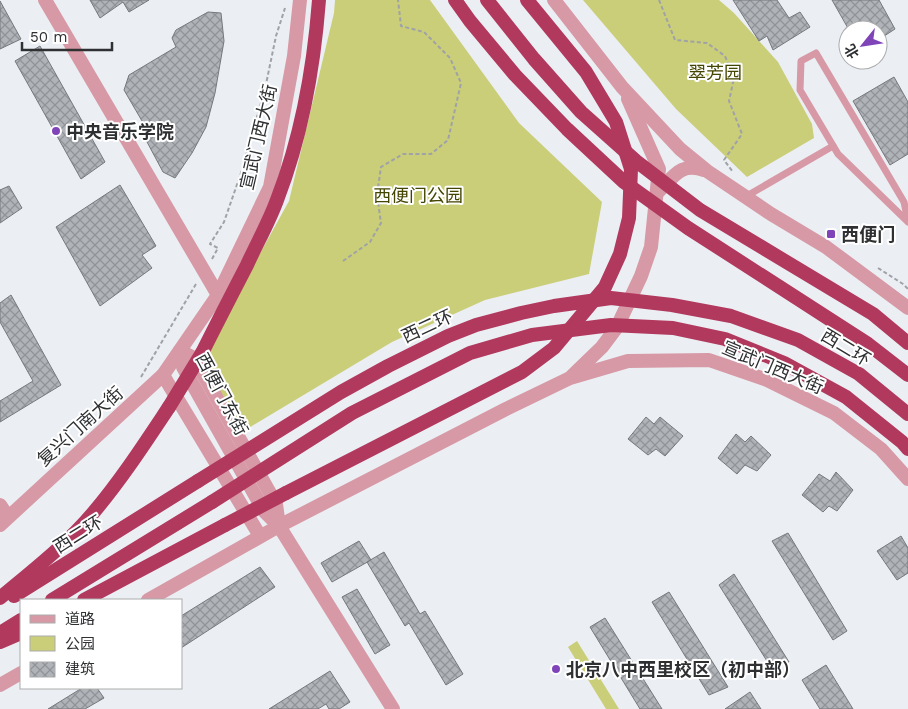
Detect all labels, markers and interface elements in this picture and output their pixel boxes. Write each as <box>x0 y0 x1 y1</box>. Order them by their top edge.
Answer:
scale bar <box>22 20 112 52</box>
north arrow <box>838 20 888 70</box>
text: 50 m <box>30 28 67 46</box>
text: 北 <box>841 41 862 62</box>
park label: 翠芳园 <box>688 62 742 83</box>
street label: 宣武门西大街 <box>236 82 280 192</box>
place label: 中央音乐学院 <box>66 121 174 142</box>
marker: 中央音乐学院 <box>50 125 62 137</box>
park label: 西便门公园 <box>373 185 463 206</box>
place label: 西便门 <box>841 224 895 245</box>
marker: 西便门 <box>825 228 837 240</box>
street label: 西二环 <box>398 305 456 347</box>
street label: 西二环 <box>817 324 875 370</box>
street label: 宣武门西大街 <box>719 336 827 398</box>
street label: 西便门东街 <box>192 349 252 439</box>
street label: 复兴门南大街 <box>33 382 127 470</box>
street label: 西二环 <box>50 511 106 557</box>
legend <box>20 599 182 689</box>
text: 道路 <box>65 610 95 628</box>
text: 公园 <box>65 635 95 653</box>
place label: 北京八中西里校区（初中部） <box>566 659 800 680</box>
text: 建筑 <box>65 660 95 678</box>
marker: 北京八中西里校区（初中部） <box>550 663 562 675</box>

